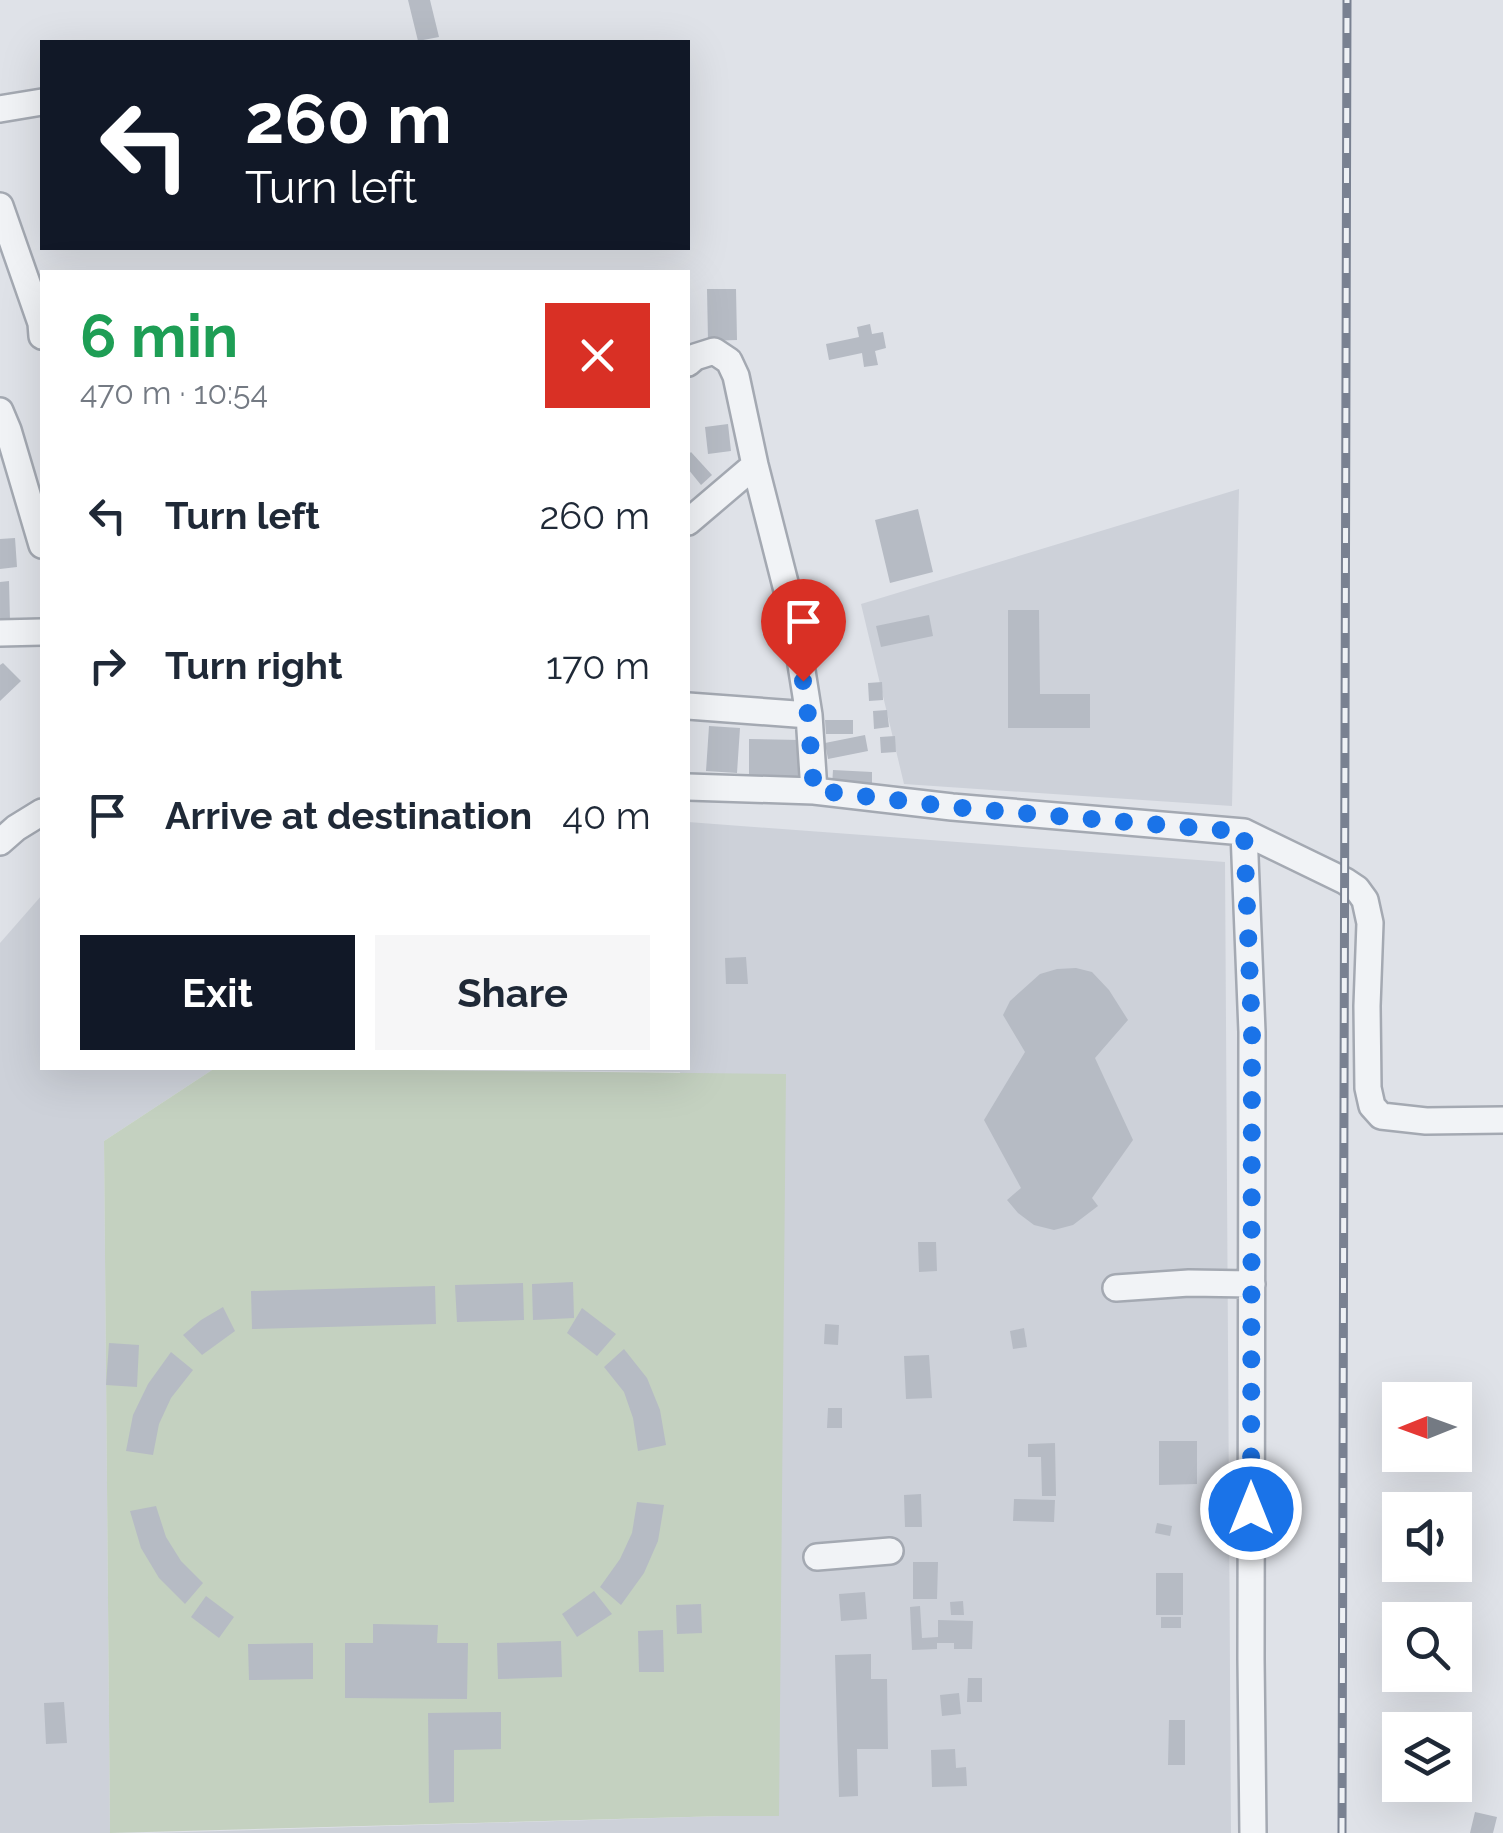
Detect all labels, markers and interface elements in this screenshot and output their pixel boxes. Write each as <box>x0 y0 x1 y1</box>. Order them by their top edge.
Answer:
text: 260 m <box>245 77 452 159</box>
icon: left <box>80 80 210 210</box>
text: Turn left <box>245 161 417 214</box>
text: 6 min <box>80 301 238 371</box>
button: close <box>545 303 650 408</box>
text: 470 m · 10:54 <box>80 374 268 411</box>
icon: left <box>80 488 135 543</box>
text: Turn left <box>165 493 320 538</box>
text: 260 m <box>539 493 650 538</box>
pin <box>761 579 846 682</box>
icon: arrive <box>776 594 831 649</box>
icon: right <box>80 638 135 693</box>
text: Turn right <box>165 643 342 688</box>
text: 170 m <box>546 643 650 688</box>
icon: arrive <box>80 788 135 843</box>
text: Arrive at destination <box>165 793 532 838</box>
text: 40 m <box>562 793 651 838</box>
button: Exit <box>80 935 355 1050</box>
button: Share <box>375 935 650 1050</box>
north arrow <box>1382 1382 1472 1472</box>
map controls <box>1382 1382 1472 1802</box>
position arrow <box>1199 1457 1303 1561</box>
button: sound <box>1382 1492 1472 1582</box>
button: search <box>1382 1602 1472 1692</box>
button: layers <box>1382 1712 1472 1802</box>

